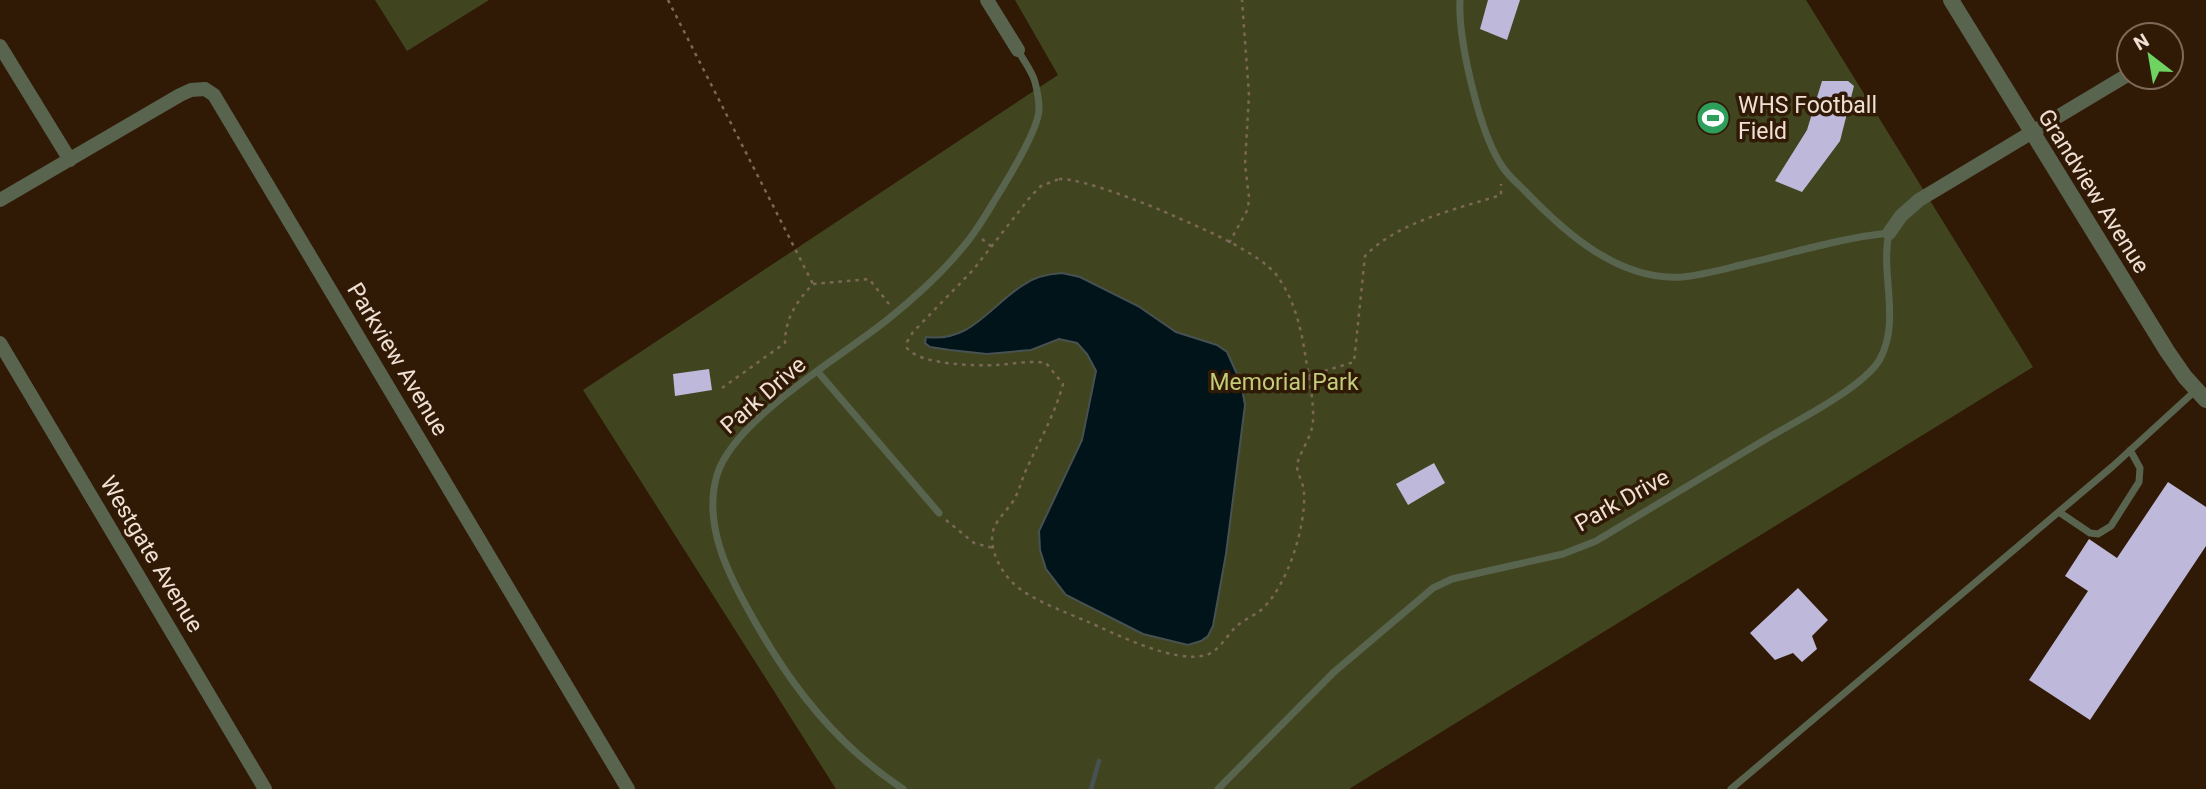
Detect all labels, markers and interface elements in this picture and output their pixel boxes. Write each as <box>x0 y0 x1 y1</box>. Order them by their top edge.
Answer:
north arrow <box>2115 21 2185 91</box>
text: N <box>2130 29 2153 55</box>
place label: WHS Football Field <box>1738 92 1877 145</box>
sports icon: WHS Football Field <box>1694 99 1732 137</box>
street label: Grandview Avenue <box>2032 104 2155 278</box>
street label: Parkview Avenue <box>341 278 454 441</box>
street label: Park Drive <box>715 351 811 440</box>
park label: Memorial Park <box>1209 369 1359 396</box>
street label: Park Drive <box>1570 463 1674 537</box>
street label: Westgate Avenue <box>94 471 209 637</box>

